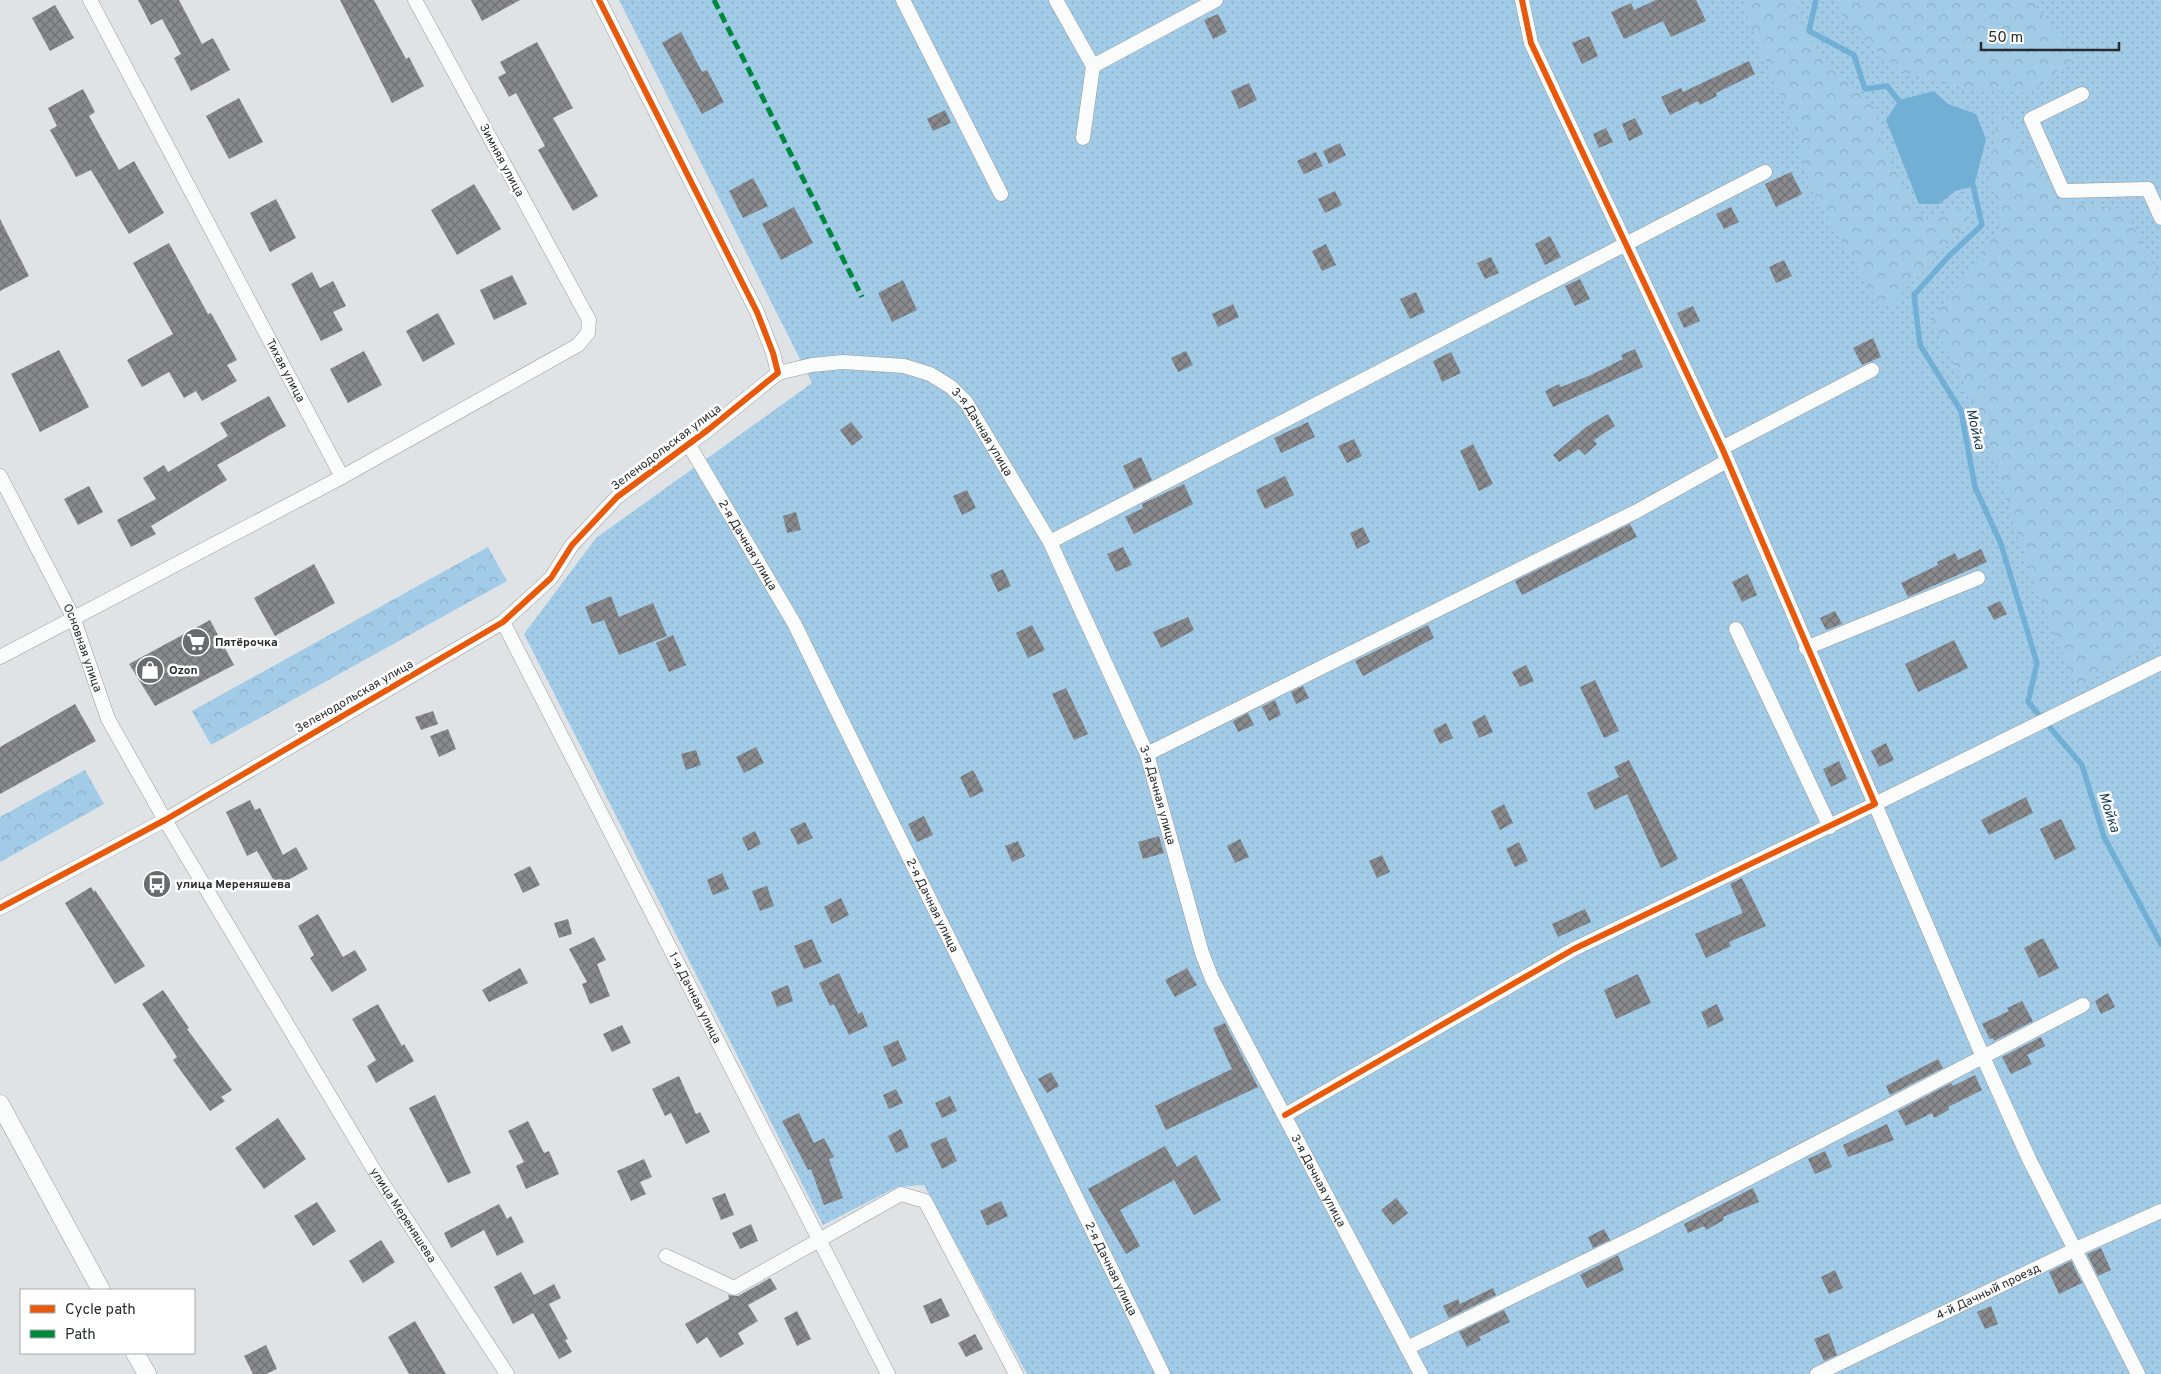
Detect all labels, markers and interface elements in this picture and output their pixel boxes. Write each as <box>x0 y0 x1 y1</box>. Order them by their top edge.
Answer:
scale bar <box>1981 20 2118 52</box>
text: 50 m <box>1988 29 2023 48</box>
street label: Зимняя улица <box>475 121 527 200</box>
street label: Тихая улица <box>261 336 308 406</box>
street label: 3-я Дачная улица <box>947 385 1016 480</box>
street label: Зеленодольская улица <box>608 401 725 494</box>
water label: Мойка <box>1962 407 1988 452</box>
street label: 2-я Дачная улица <box>714 497 780 594</box>
street label: Основная улица <box>58 601 105 694</box>
supermarket icon: Пятёрочка <box>181 627 211 657</box>
place label: Пятёрочка <box>215 635 278 651</box>
shop icon: Ozon <box>135 655 165 685</box>
street label: Зеленодольская улица <box>293 657 416 737</box>
place label: Ozon <box>169 663 198 679</box>
street label: 3-я Дачная улица <box>1135 743 1179 847</box>
water label: Мойка <box>2094 790 2123 835</box>
street label: 2-я Дачная улица <box>902 856 962 955</box>
bus stop icon: улица Мереняшева <box>142 869 172 899</box>
place label: улица Мереняшева <box>176 877 291 893</box>
street label: 1-я Дачная улица <box>664 950 724 1046</box>
street label: 3-я Дачная улица <box>1287 1132 1349 1230</box>
street label: улица Мереняшева <box>366 1165 439 1266</box>
street label: 2-я Дачная улица <box>1080 1219 1140 1319</box>
street label: 4-й Дачный проезд <box>1934 1260 2043 1324</box>
legend <box>20 1289 195 1354</box>
text: Cycle path <box>65 1301 136 1320</box>
text: Path <box>65 1326 96 1345</box>

